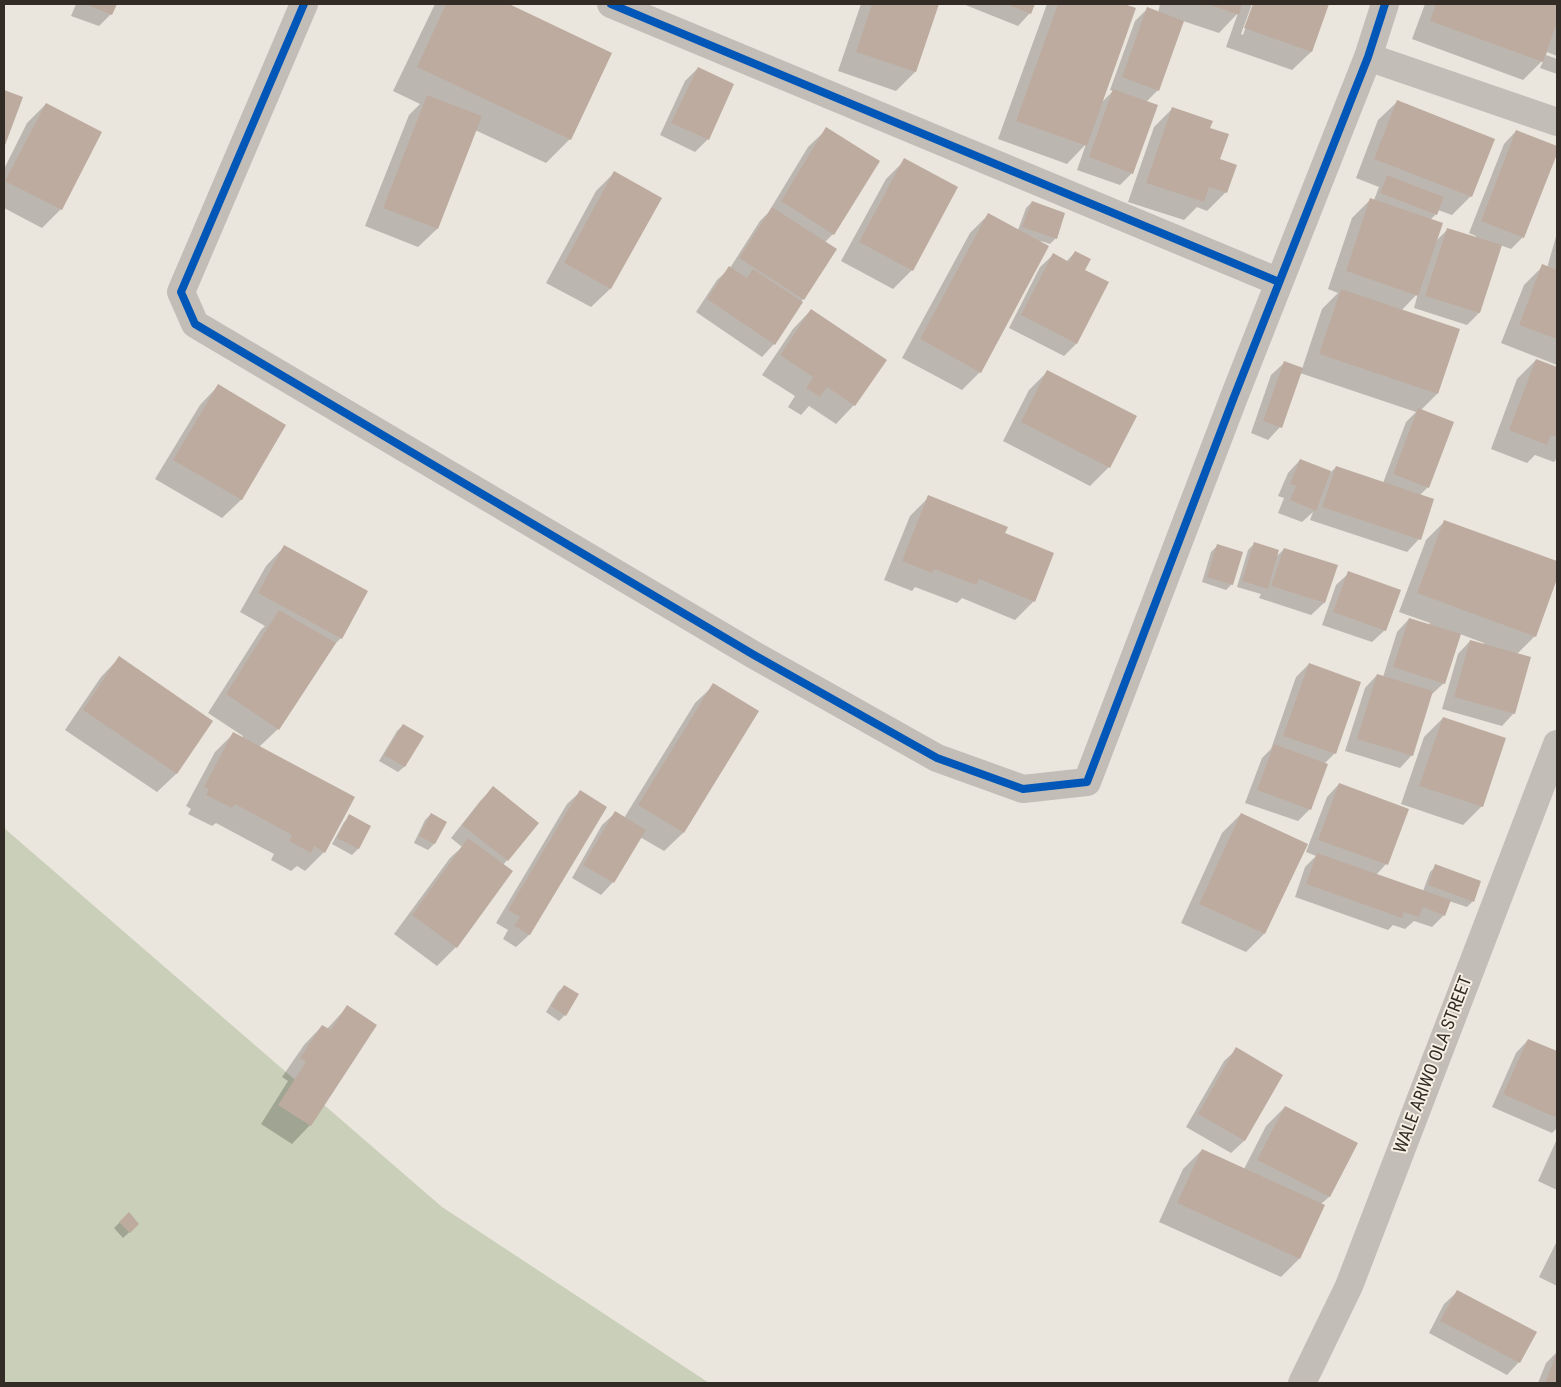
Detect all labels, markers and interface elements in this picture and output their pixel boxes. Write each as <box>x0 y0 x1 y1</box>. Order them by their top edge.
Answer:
street label: WALE ARIWO OLA STREET <box>1390 973 1478 1157</box>

